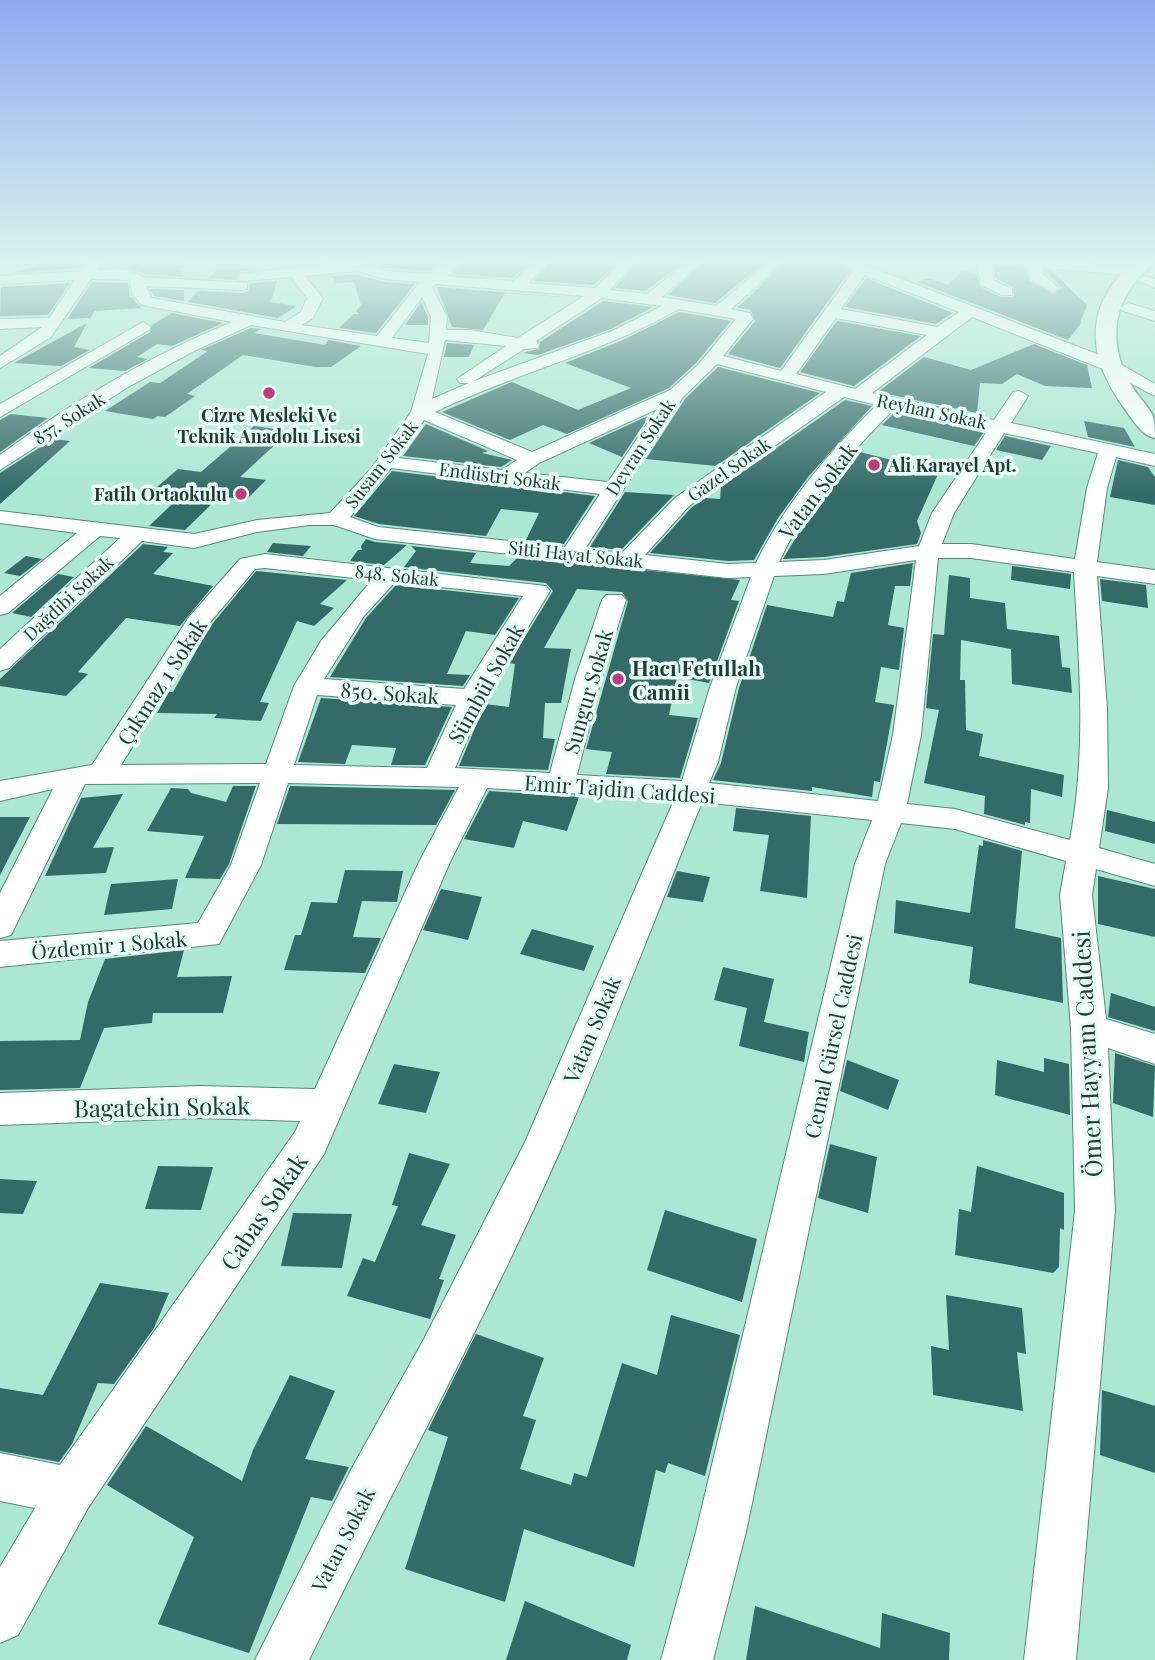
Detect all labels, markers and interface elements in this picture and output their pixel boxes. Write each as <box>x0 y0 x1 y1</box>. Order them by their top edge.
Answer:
marker: Cizre Mesleki Ve Teknik Anadolu Lisesi <box>261 385 277 401</box>
street label: 857. Sokak <box>29 386 110 450</box>
street label: Reyhan Sokak <box>875 388 989 434</box>
street label: Devran Sokak <box>600 394 680 500</box>
place label: Cizre Mesleki Ve Teknik Anadolu Lisesi <box>177 403 361 448</box>
street label: Susam Sokak <box>339 415 423 513</box>
street label: Gazel Sokak <box>682 431 776 507</box>
street label: Vatan Sokak <box>771 436 863 545</box>
place label: Ali Karayel Apt. <box>887 453 1016 477</box>
street label: Endüstri Sokak <box>438 457 563 495</box>
marker: Ali Karayel Apt. <box>866 457 882 473</box>
place label: Fatih Ortaokulu <box>94 482 227 506</box>
marker: Fatih Ortaokulu <box>233 486 249 502</box>
street label: Sitti Hayat Sokak <box>507 535 645 573</box>
street label: Dağdibi Sokak <box>18 550 118 646</box>
street label: 848. Sokak <box>354 559 440 591</box>
street label: Çıkmaz 1 Sokak <box>110 612 213 750</box>
street label: Sümbül Sokak <box>440 617 530 748</box>
street label: Sungur Sokak <box>556 625 618 757</box>
place label: Hacı Fetullah Camii <box>632 653 761 705</box>
marker: Hacı Fetullah Camii <box>610 671 626 687</box>
street label: 850. Sokak <box>340 675 441 709</box>
street label: Emir Tajdin Caddesi <box>523 767 717 809</box>
street label: Özdemir 1 Sokak <box>30 923 189 965</box>
street label: Ömer Hayyam Caddesi <box>1064 930 1108 1178</box>
street label: Cemal Gürsel Caddesi <box>797 931 867 1141</box>
street label: Vatan Sokak <box>555 971 626 1088</box>
street label: Bagatekin Sokak <box>74 1088 251 1124</box>
street label: Cabas Sokak <box>212 1146 314 1276</box>
street label: Vatan Sokak <box>303 1481 381 1597</box>

